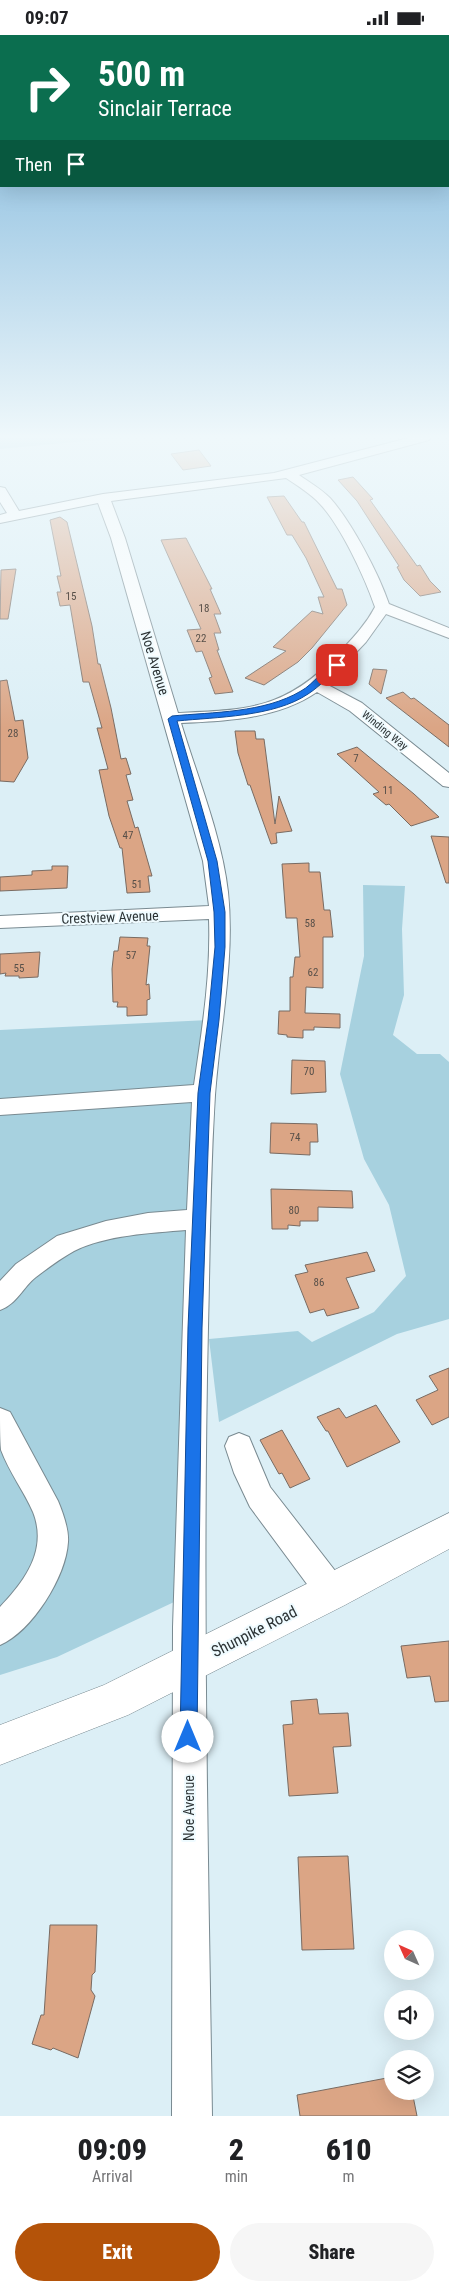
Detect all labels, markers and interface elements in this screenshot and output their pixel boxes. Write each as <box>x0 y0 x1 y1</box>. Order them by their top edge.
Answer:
text: 09:07 <box>25 6 69 29</box>
text: 500 m <box>98 54 185 95</box>
icon: right <box>15 55 80 120</box>
text: Sinclair Terrace <box>98 96 232 121</box>
icon: arrive <box>62 150 90 178</box>
text: Then <box>15 153 52 176</box>
house number: 15 <box>66 590 76 603</box>
house number: 18 <box>199 602 209 615</box>
street label: Noe Avenue <box>138 629 172 697</box>
house number: 22 <box>196 632 206 645</box>
pin <box>316 644 358 686</box>
icon: arrive <box>323 651 351 679</box>
street label: Winding Way <box>359 708 411 753</box>
house number: 28 <box>8 727 18 740</box>
house number: 7 <box>353 752 359 765</box>
house number: 11 <box>383 784 393 797</box>
house number: 47 <box>123 829 133 842</box>
house number: 51 <box>132 878 142 891</box>
street label: Crestview Avenue <box>61 907 159 927</box>
house number: 58 <box>305 917 315 930</box>
house number: 57 <box>126 949 136 962</box>
house number: 55 <box>14 962 24 975</box>
house number: 62 <box>308 966 318 979</box>
house number: 70 <box>304 1065 314 1078</box>
house number: 74 <box>290 1131 301 1144</box>
house number: 80 <box>289 1204 299 1217</box>
house number: 86 <box>314 1276 324 1289</box>
street label: Shunpike Road <box>208 1602 300 1661</box>
position arrow <box>161 1710 213 1762</box>
street label: Noe Avenue <box>181 1775 197 1841</box>
north arrow <box>384 1930 434 1980</box>
map controls <box>384 1930 434 2100</box>
button: sound <box>384 1990 434 2040</box>
button: layers <box>384 2050 434 2100</box>
text: 09:09 <box>78 2132 147 2167</box>
text: 2 <box>229 2132 244 2167</box>
text: 610 <box>326 2132 371 2167</box>
text: Arrival <box>92 2167 133 2186</box>
text: min <box>225 2167 248 2186</box>
text: m <box>343 2167 355 2186</box>
button: Exit <box>15 2223 220 2281</box>
button: Share <box>230 2223 434 2281</box>

